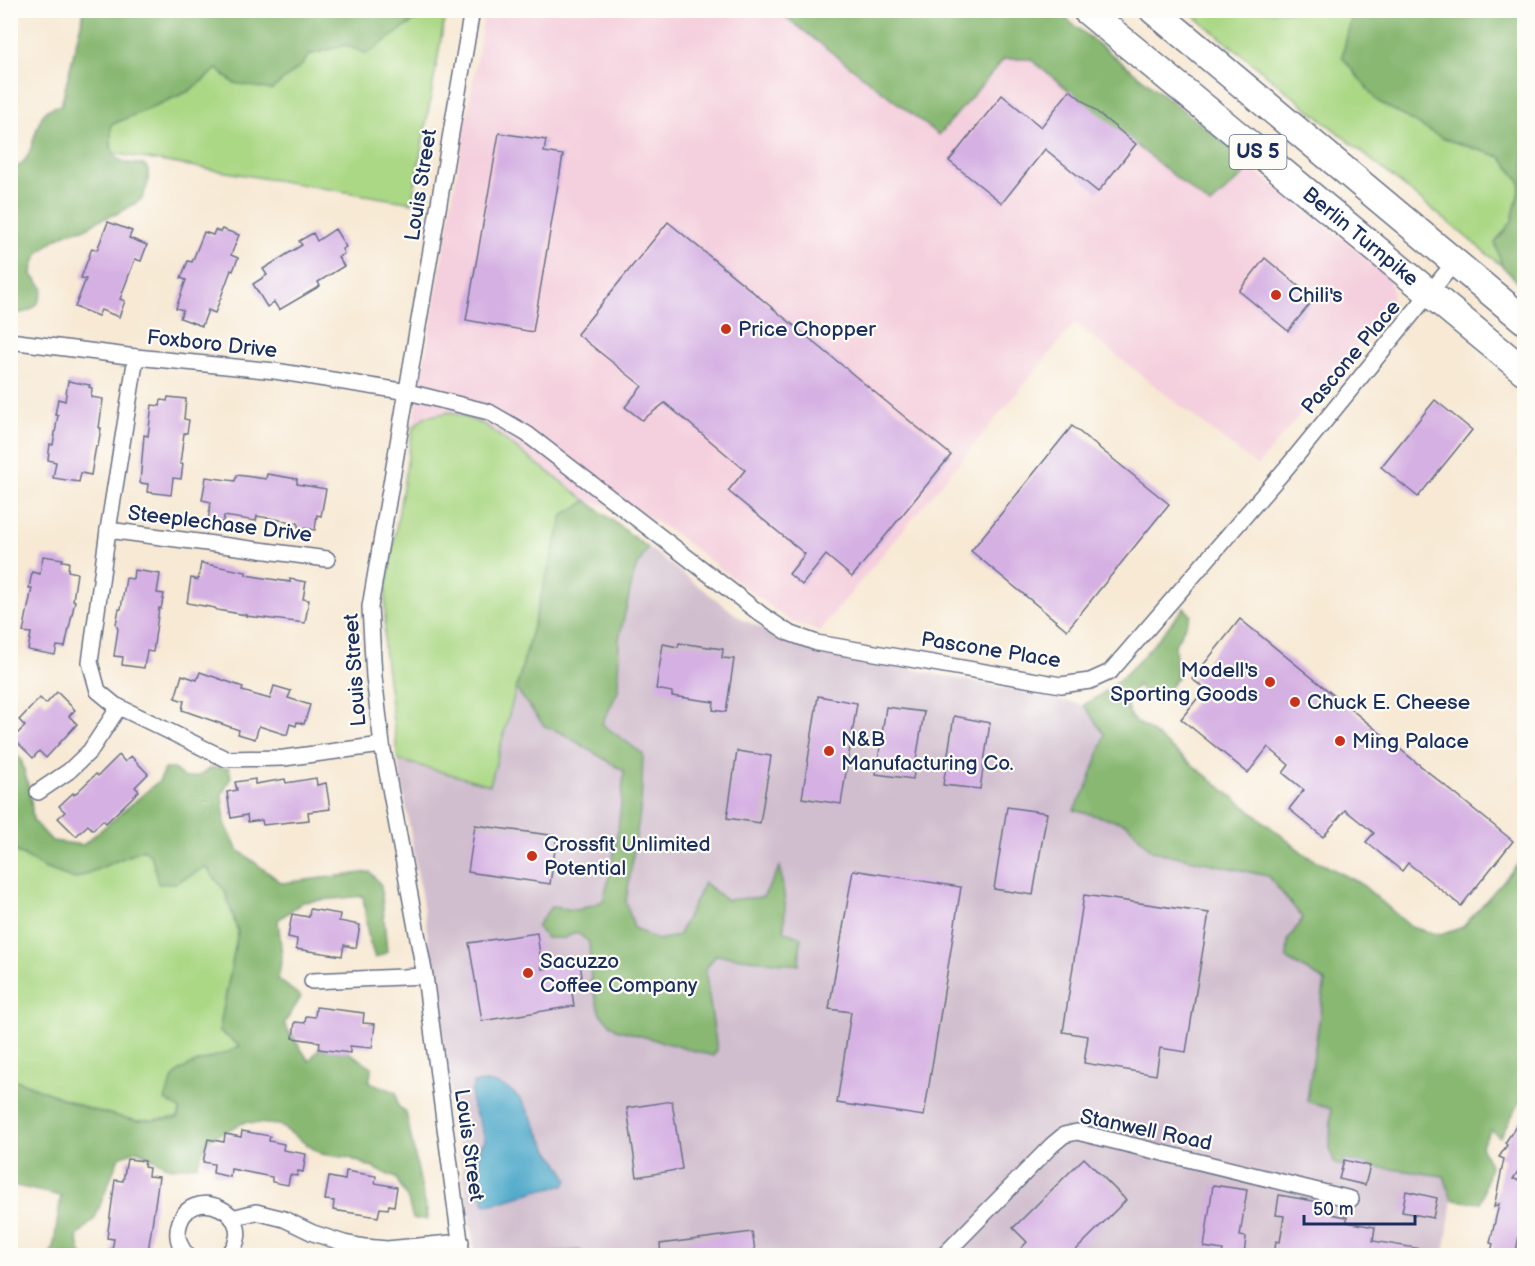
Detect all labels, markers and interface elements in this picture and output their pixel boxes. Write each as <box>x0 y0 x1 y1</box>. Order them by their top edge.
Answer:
street label: Louis Street <box>400 127 442 243</box>
road number: US 5 <box>1230 135 1286 169</box>
street label: Berlin Turnpike <box>1298 181 1424 291</box>
place label: Chili's <box>1288 283 1343 308</box>
marker: Chili's <box>1269 288 1283 302</box>
street label: Pascone Place <box>1296 295 1406 419</box>
place label: Price Chopper <box>738 317 876 342</box>
marker: Price Chopper <box>719 322 733 336</box>
street label: Foxboro Drive <box>146 325 278 363</box>
street label: Steeplechase Drive <box>127 500 313 548</box>
street label: Louis Street <box>339 612 371 727</box>
street label: Pascone Place <box>919 627 1063 673</box>
place label: Modell's Sporting Goods <box>1110 658 1258 707</box>
marker: Modell's Sporting Goods <box>1263 675 1277 689</box>
place label: Chuck E. Cheese <box>1307 690 1470 715</box>
marker: Chuck E. Cheese <box>1288 695 1302 709</box>
place label: N&B Manufacturing Co. <box>841 727 1014 776</box>
place label: Ming Palace <box>1352 729 1469 754</box>
marker: Ming Palace <box>1333 734 1347 748</box>
marker: N&B Manufacturing Co. <box>822 744 836 758</box>
place label: Crossfit Unlimited Potential <box>544 832 711 881</box>
marker: Crossfit Unlimited Potential <box>525 849 539 863</box>
place label: Sacuzzo Coffee Company <box>540 949 698 998</box>
marker: Sacuzzo Coffee Company <box>521 966 535 980</box>
street label: Louis Street <box>449 1087 489 1203</box>
street label: Stanwell Road <box>1078 1104 1214 1156</box>
scale bar <box>1304 1188 1415 1226</box>
text: 50 m <box>1313 1199 1354 1220</box>

